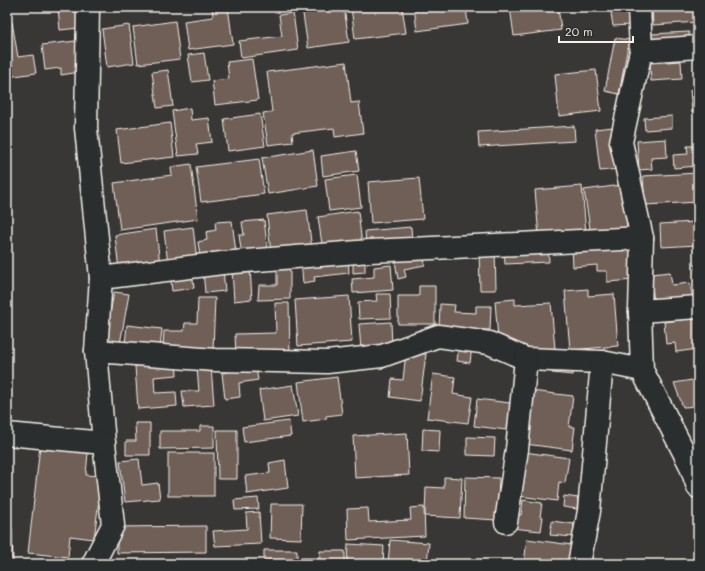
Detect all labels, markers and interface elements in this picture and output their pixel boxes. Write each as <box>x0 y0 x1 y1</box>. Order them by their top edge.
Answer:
scale bar <box>559 18 633 44</box>
text: 20 m <box>565 23 593 39</box>

